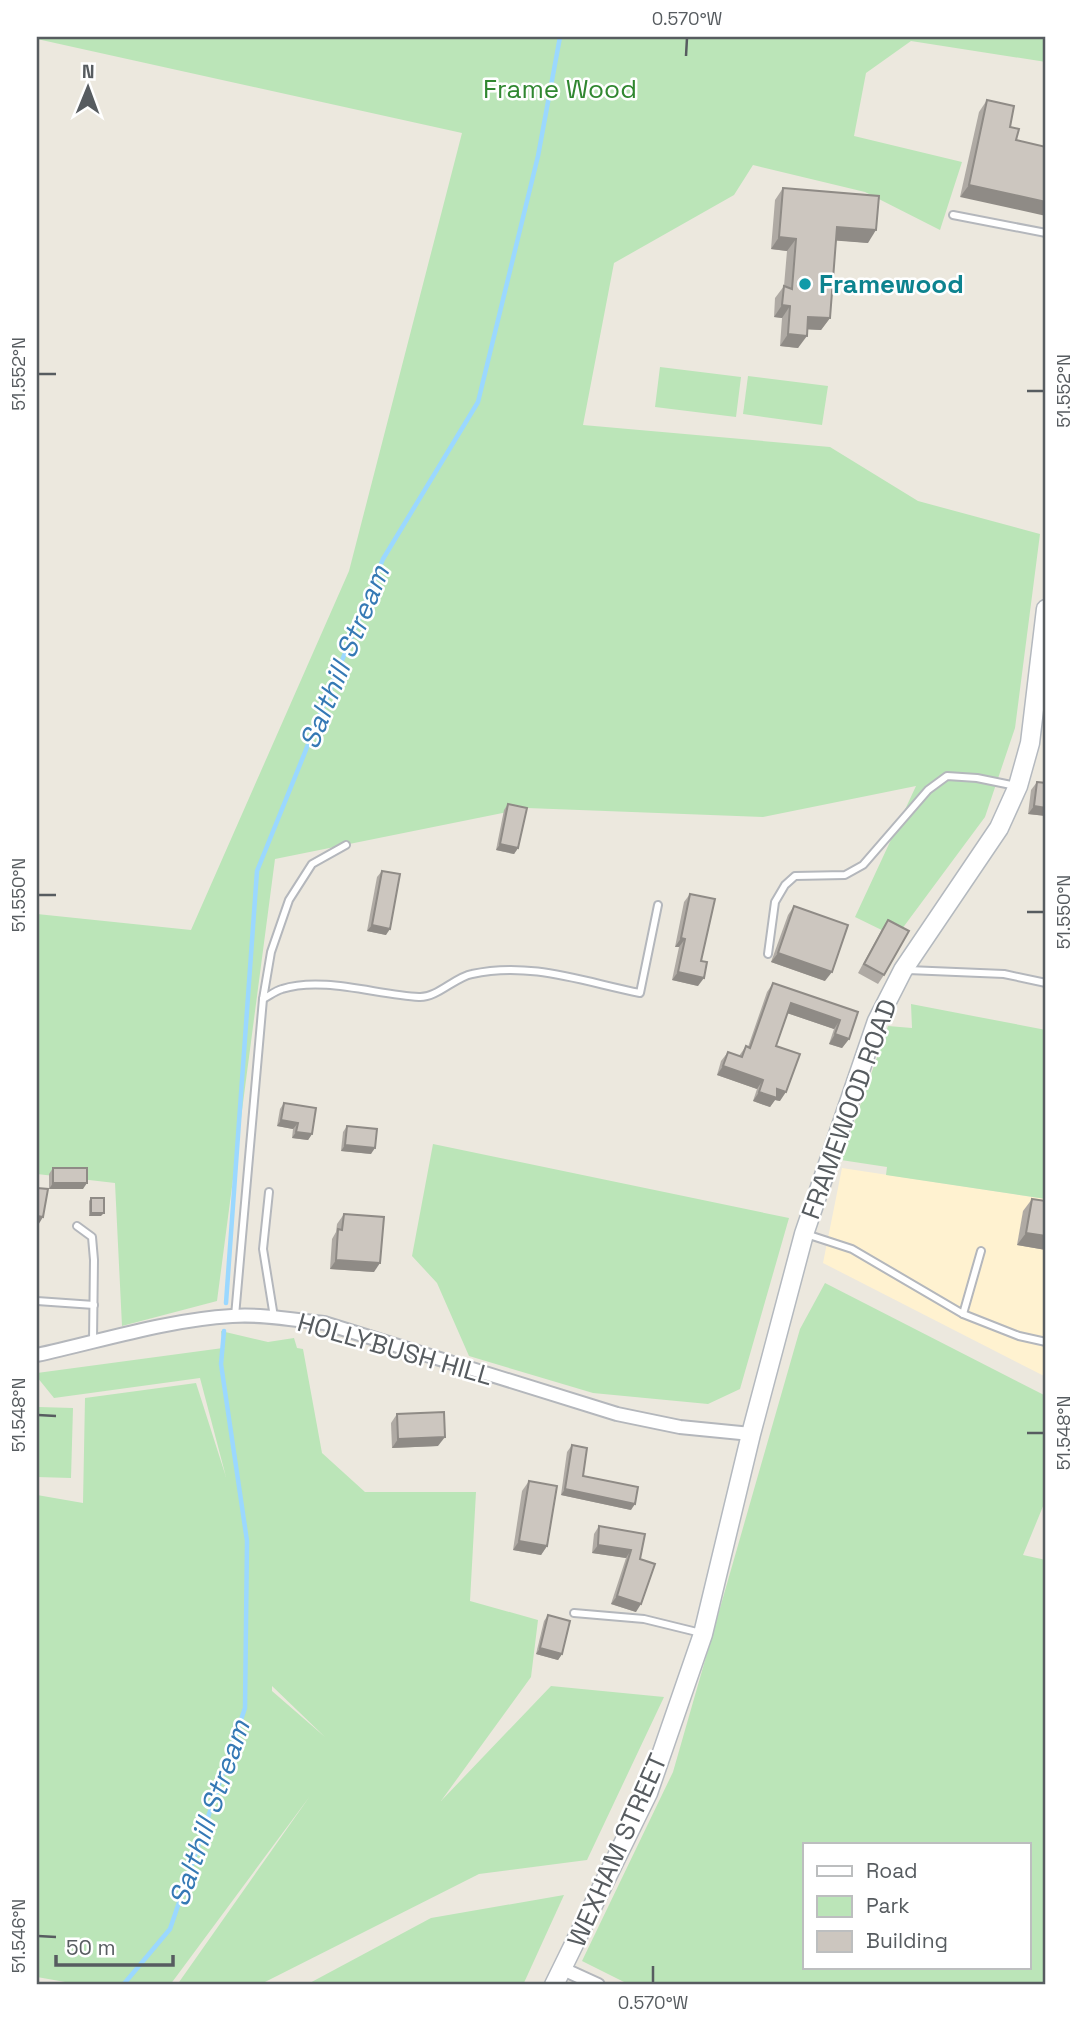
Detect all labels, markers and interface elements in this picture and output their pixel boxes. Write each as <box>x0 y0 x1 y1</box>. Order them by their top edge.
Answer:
text: 0.570°W <box>652 7 723 30</box>
north arrow <box>52 52 122 122</box>
text: N <box>82 59 95 84</box>
park label: Frame Wood <box>483 72 637 106</box>
place label: Framewood <box>819 267 964 301</box>
marker: Framewood <box>797 276 813 292</box>
text: 51.552°N <box>7 337 30 411</box>
text: 51.552°N <box>1052 354 1075 428</box>
water label: Salthill Stream <box>291 559 398 754</box>
text: 51.550°N <box>7 858 30 932</box>
text: 51.550°N <box>1052 875 1075 949</box>
street label: FRAMEWOOD ROAD <box>793 994 905 1224</box>
street label: HOLLYBUSH HILL <box>293 1305 497 1393</box>
text: 51.548°N <box>7 1378 30 1452</box>
text: 51.548°N <box>1052 1396 1075 1470</box>
water label: Salthill Stream <box>160 1714 258 1911</box>
street label: WEXHAM STREET <box>559 1748 675 1952</box>
legend <box>803 1843 1030 1969</box>
text: Road <box>866 1857 918 1884</box>
text: Park <box>866 1892 910 1919</box>
text: 51.546°N <box>7 1899 30 1973</box>
scale bar <box>56 1924 173 1968</box>
text: Building <box>866 1927 948 1954</box>
text: 50 m <box>66 1934 116 1961</box>
text: 0.570°W <box>618 1991 689 2014</box>

